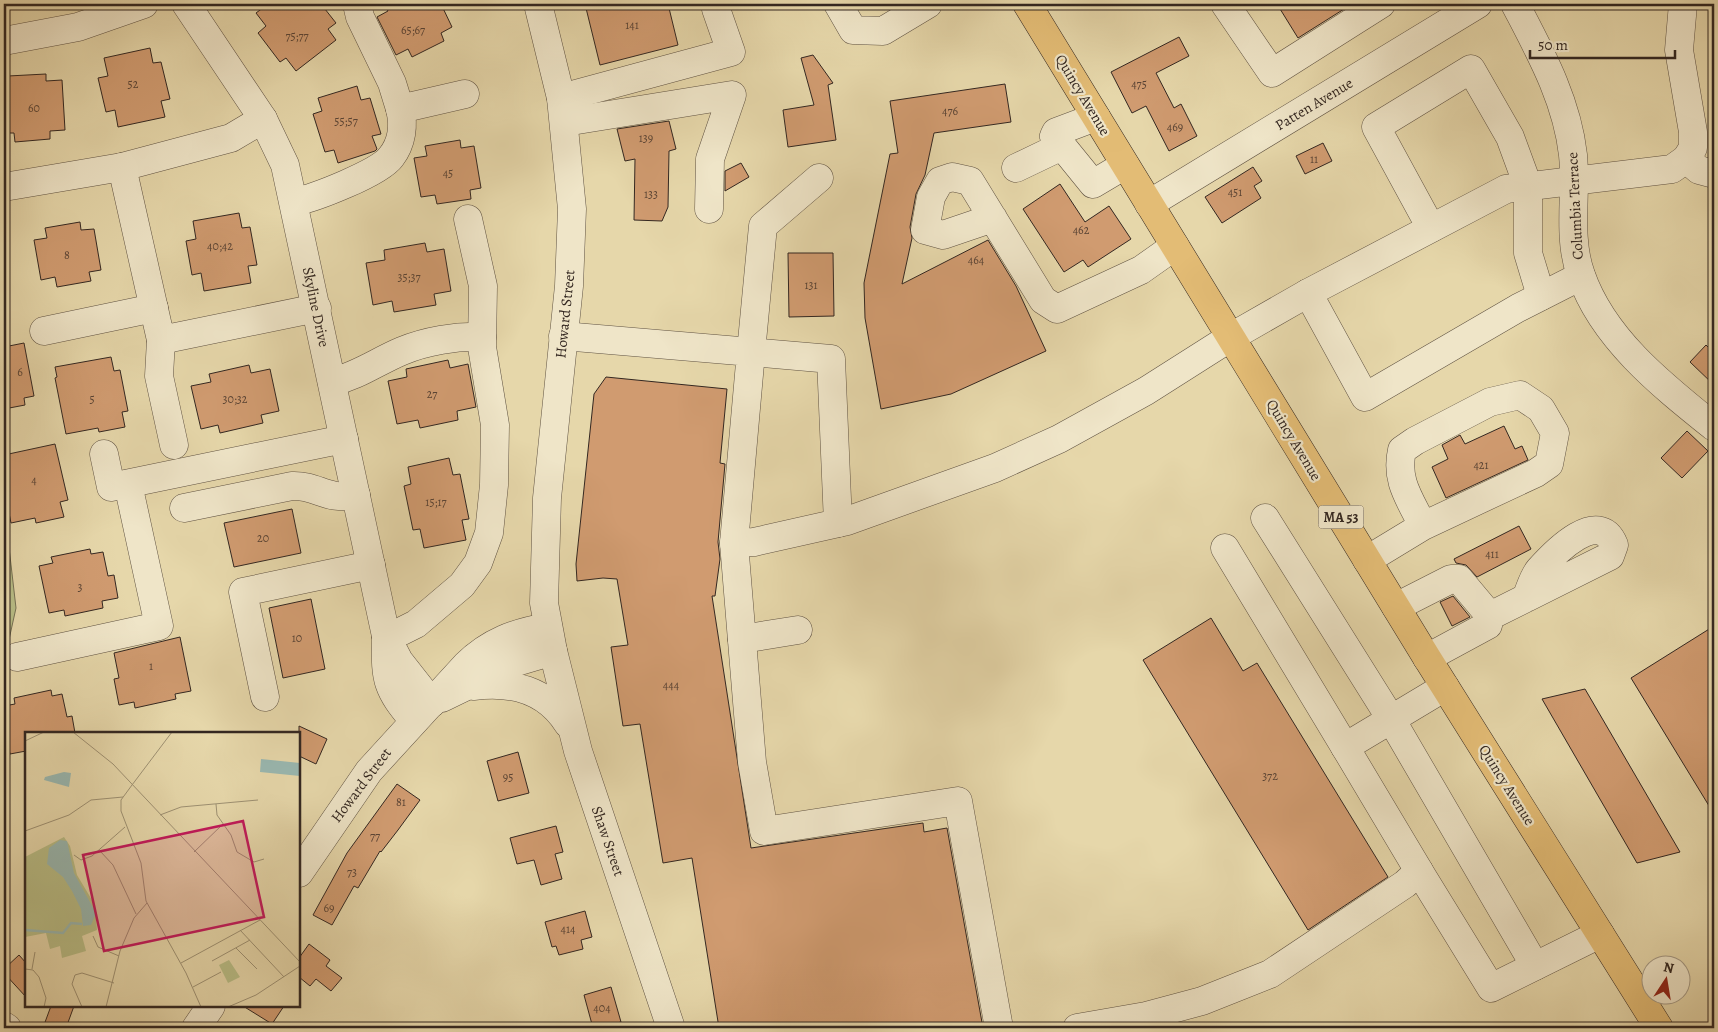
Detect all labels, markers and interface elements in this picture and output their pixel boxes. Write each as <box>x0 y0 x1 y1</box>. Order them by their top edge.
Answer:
house number: 141 <box>625 17 639 33</box>
house number: 65;67 <box>401 22 426 38</box>
house number: 75;77 <box>285 28 310 44</box>
scale bar <box>1530 28 1676 60</box>
text: 50 m <box>1538 35 1568 55</box>
street label: Quincy Avenue <box>1051 51 1115 140</box>
street label: Patten Avenue <box>1271 73 1357 135</box>
house number: 52 <box>128 76 139 92</box>
house number: 475 <box>1131 76 1147 92</box>
house number: 60 <box>28 100 40 116</box>
house number: 476 <box>942 103 958 119</box>
house number: 55;57 <box>334 113 359 129</box>
house number: 469 <box>1167 119 1183 135</box>
house number: 139 <box>639 130 653 146</box>
house number: 11 <box>1310 151 1318 167</box>
street label: Columbia Terrace <box>1562 151 1588 260</box>
house number: 45 <box>443 165 453 181</box>
house number: 451 <box>1228 184 1242 200</box>
house number: 133 <box>644 186 658 202</box>
house number: 462 <box>1073 222 1090 238</box>
house number: 40;42 <box>207 238 233 254</box>
house number: 8 <box>64 247 70 263</box>
house number: 464 <box>968 252 985 268</box>
street label: Skyline Drive <box>298 265 334 349</box>
house number: 35;37 <box>397 269 421 285</box>
street label: Howard Street <box>550 269 580 359</box>
house number: 131 <box>804 277 818 293</box>
house number: 6 <box>17 364 23 380</box>
house number: 27 <box>427 386 438 402</box>
house number: 5 <box>89 391 95 407</box>
house number: 30;32 <box>223 391 248 407</box>
street label: Quincy Avenue <box>1262 396 1326 485</box>
house number: 421 <box>1473 457 1489 473</box>
house number: 4 <box>31 472 37 488</box>
house number: 15;17 <box>425 494 448 510</box>
road number: MA 53 <box>1318 506 1364 528</box>
house number: 20 <box>257 530 269 546</box>
house number: 411 <box>1485 546 1499 562</box>
house number: 3 <box>78 579 83 595</box>
house number: 10 <box>292 630 302 646</box>
house number: 1 <box>149 658 153 674</box>
house number: 444 <box>663 677 680 693</box>
inset map <box>25 732 300 1007</box>
street label: Quincy Avenue <box>1474 741 1540 829</box>
street label: Howard Street <box>326 743 396 827</box>
house number: 372 <box>1262 768 1278 784</box>
house number: 95 <box>503 769 513 785</box>
house number: 81 <box>396 794 406 810</box>
street label: Shaw Street <box>587 803 629 879</box>
house number: 77 <box>370 828 381 844</box>
house number: 73 <box>347 864 357 880</box>
house number: 69 <box>323 900 335 916</box>
house number: 414 <box>561 921 576 937</box>
north arrow <box>1640 954 1690 1004</box>
text: N <box>1662 957 1676 978</box>
house number: 404 <box>593 1000 611 1016</box>

